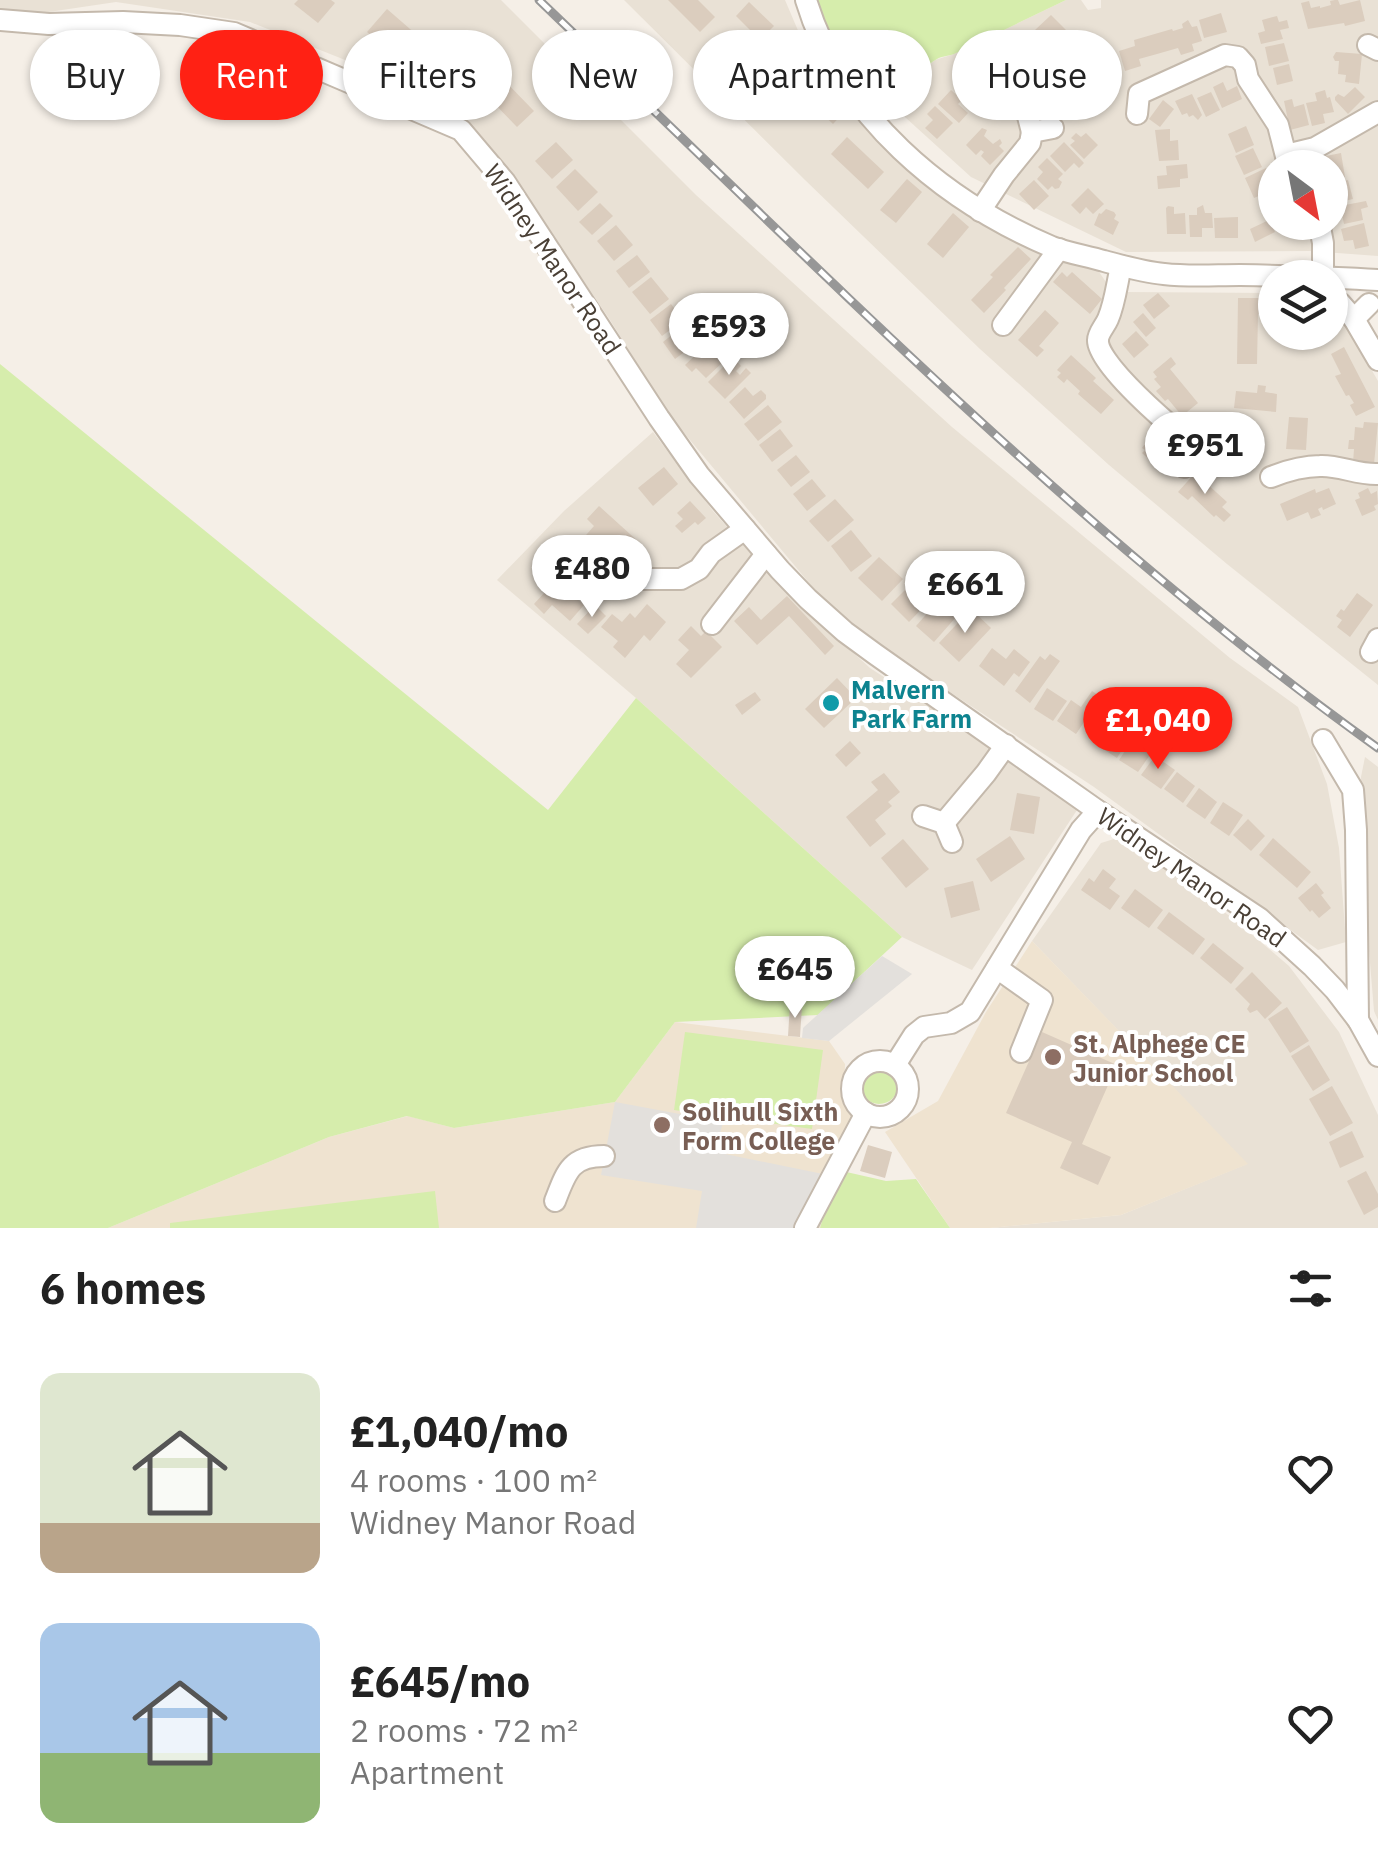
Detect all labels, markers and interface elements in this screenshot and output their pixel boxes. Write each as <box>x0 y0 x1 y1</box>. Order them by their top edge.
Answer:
chip: Buy <box>30 30 160 120</box>
chip: Rent <box>180 30 323 120</box>
chip: Filters <box>343 30 512 120</box>
chip: New <box>532 30 673 120</box>
chip: Apartment <box>693 30 932 120</box>
chip: House <box>952 30 1122 120</box>
north arrow <box>1258 150 1348 240</box>
map controls <box>1258 150 1348 350</box>
street label: Widney Manor Road <box>477 157 629 361</box>
button: layers <box>1258 260 1348 350</box>
pin: £593 <box>670 293 788 378</box>
text: £593 <box>691 304 767 346</box>
pin: £951 <box>1146 412 1264 497</box>
text: £951 <box>1167 423 1243 465</box>
pin: £480 <box>533 535 651 620</box>
text: £480 <box>554 546 630 588</box>
pin: £661 <box>906 551 1024 636</box>
text: £661 <box>927 562 1003 604</box>
place label: Malvern Park Farm <box>851 673 972 735</box>
pin: £1,040 <box>1077 687 1239 772</box>
marker: Malvern Park Farm <box>820 692 842 714</box>
text: £1,040 <box>1105 698 1211 740</box>
street label: Widney Manor Road <box>1091 799 1293 955</box>
pin: £645 <box>736 936 854 1021</box>
text: £645 <box>757 947 833 989</box>
place label: St. Alphege CE Junior School <box>1073 1027 1246 1089</box>
marker: St. Alphege CE Junior School <box>1042 1046 1064 1068</box>
place label: Solihull Sixth Form College <box>682 1095 838 1157</box>
marker: Solihull Sixth Form College <box>651 1114 673 1136</box>
text: 6 homes <box>40 1261 206 1316</box>
icon: filters <box>1283 1261 1338 1316</box>
text: £1,040/mo <box>350 1404 568 1459</box>
icon: home <box>120 1413 240 1533</box>
icon: heart <box>1283 1446 1338 1501</box>
text: 4 rooms · 100 m² <box>350 1459 597 1501</box>
text: Widney Manor Road <box>350 1501 636 1543</box>
text: £645/mo <box>350 1654 530 1709</box>
icon: home <box>120 1663 240 1783</box>
icon: heart <box>1283 1696 1338 1751</box>
text: 2 rooms · 72 m² <box>350 1709 578 1751</box>
text: Apartment <box>350 1751 504 1793</box>

